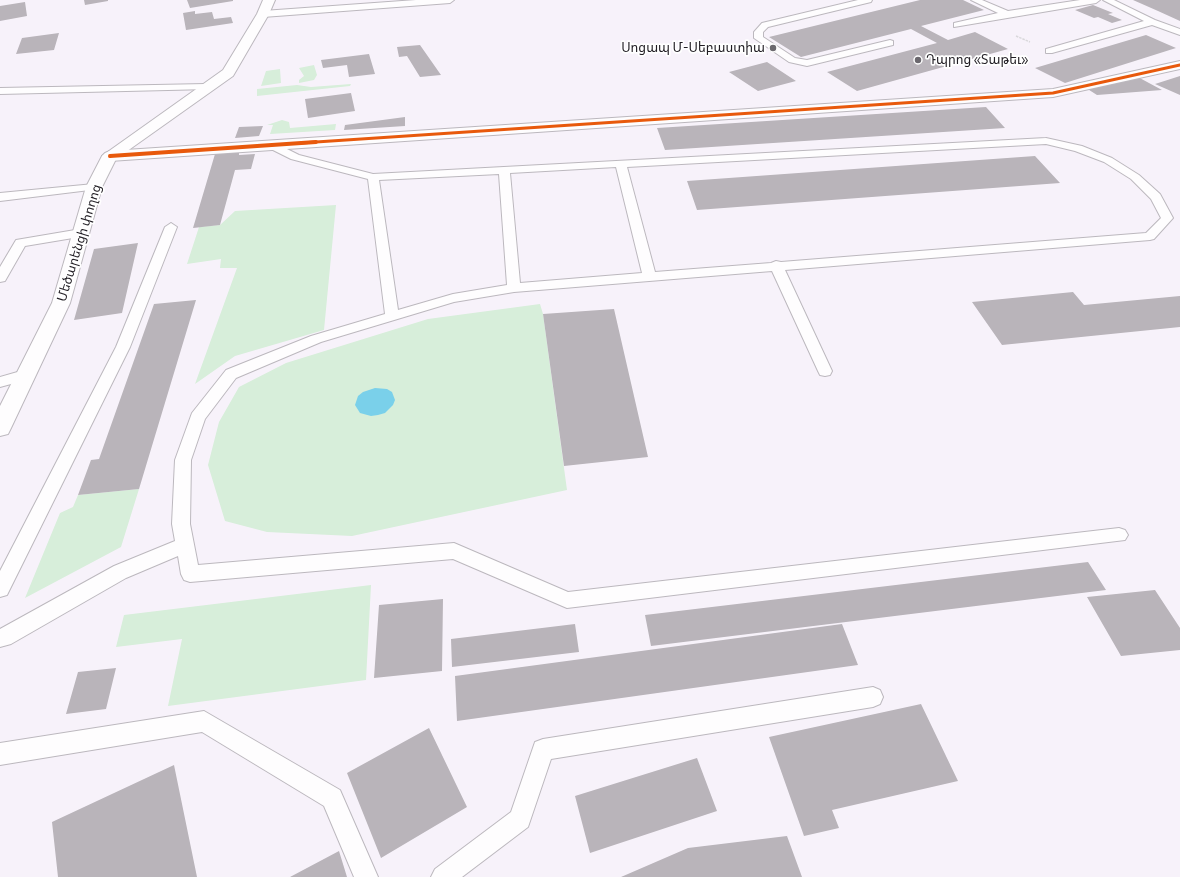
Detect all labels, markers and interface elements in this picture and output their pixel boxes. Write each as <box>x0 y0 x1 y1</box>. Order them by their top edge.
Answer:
place label: Սոցապ Մ-Սեբաստիա <box>621 40 765 56</box>
marker: Սոցապ Մ-Սեբաստիա <box>768 43 778 53</box>
place label: Դպրոց «Տաթեւ» <box>926 52 1028 68</box>
marker: Դպրոց «Տաթեւ» <box>913 55 923 65</box>
street label: Մեծարենցի փողոց <box>54 182 104 304</box>

